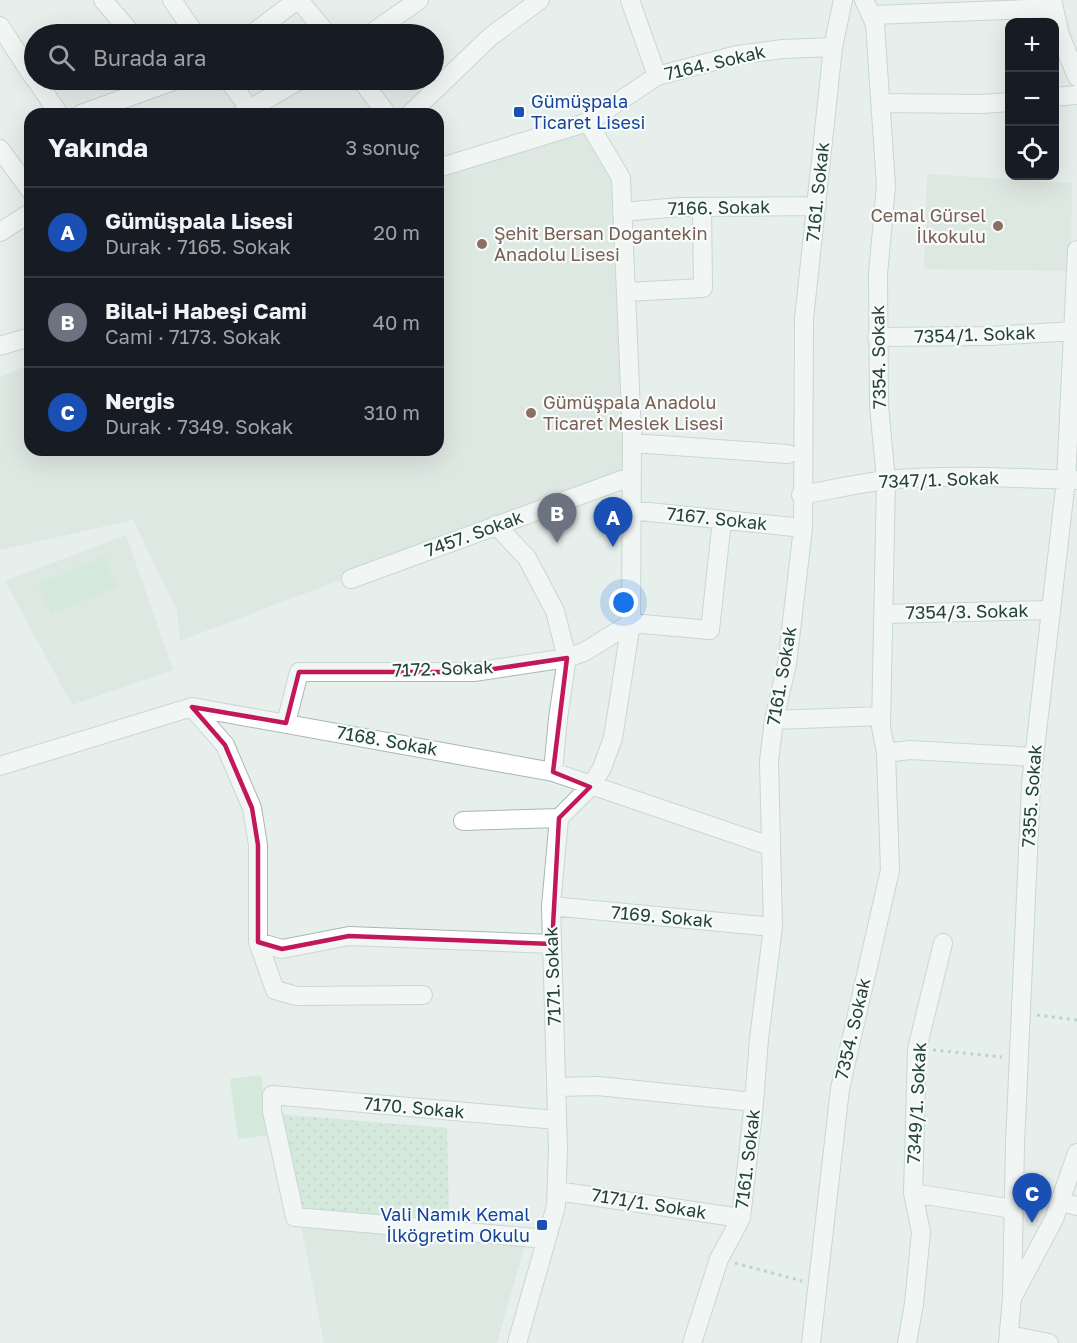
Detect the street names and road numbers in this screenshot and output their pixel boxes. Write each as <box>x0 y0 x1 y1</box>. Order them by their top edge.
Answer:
street label: 7164. Sokak <box>662 40 767 84</box>
street label: 7161. Sokak <box>801 141 833 243</box>
street label: 7166. Sokak <box>667 195 770 219</box>
street label: 7354. Sokak <box>866 305 890 409</box>
street label: 7354/1. Sokak <box>914 321 1036 347</box>
street label: 7347/1. Sokak <box>878 466 1000 492</box>
street label: 7167. Sokak <box>666 502 769 534</box>
street label: 7457. Sokak <box>421 505 526 561</box>
street label: 7354/3. Sokak <box>905 599 1029 623</box>
street label: 7161. Sokak <box>761 624 801 727</box>
street label: 7172. Sokak <box>392 655 494 681</box>
street label: 7168. Sokak <box>335 720 440 760</box>
street label: 7355. Sokak <box>1016 744 1046 848</box>
street label: 7169. Sokak <box>610 901 714 931</box>
street label: 7171. Sokak <box>539 926 565 1026</box>
street label: 7354. Sokak <box>830 976 874 1082</box>
street label: 7349/1. Sokak <box>902 1042 930 1164</box>
street label: 7170. Sokak <box>363 1092 466 1122</box>
street label: 7161. Sokak <box>730 1108 764 1210</box>
street label: 7171/1. Sokak <box>590 1183 708 1223</box>

